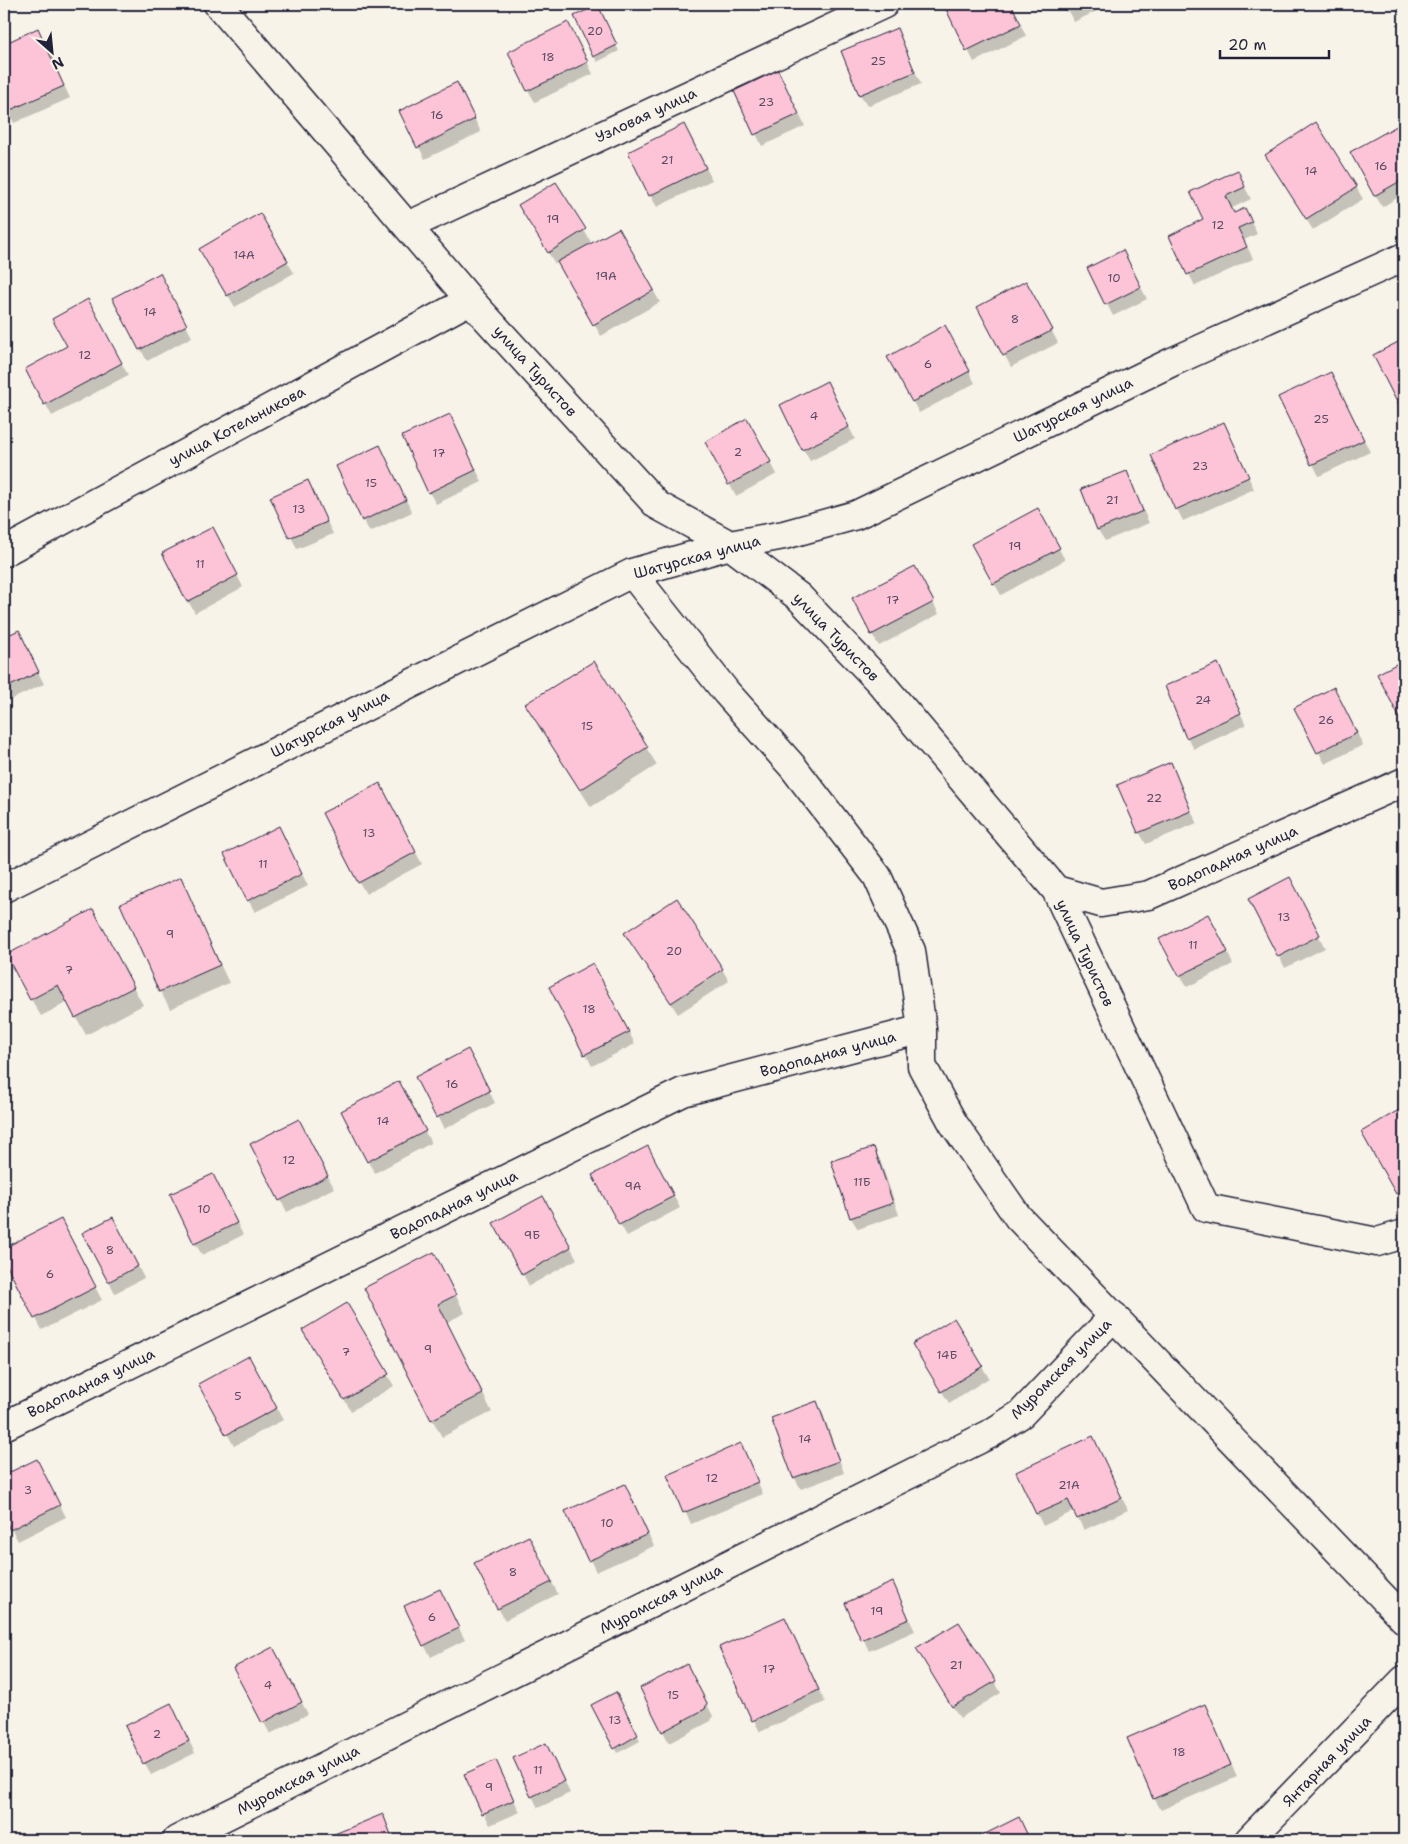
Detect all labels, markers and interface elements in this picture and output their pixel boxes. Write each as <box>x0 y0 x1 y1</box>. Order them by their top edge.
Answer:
house number: 20 <box>587 23 603 39</box>
north arrow <box>28 28 78 78</box>
scale bar <box>1220 28 1329 60</box>
text: 20 m <box>1228 35 1267 55</box>
house number: 18 <box>541 49 555 65</box>
text: N <box>49 53 67 74</box>
house number: 25 <box>870 53 886 69</box>
street label: Узловая улица <box>592 83 700 147</box>
house number: 23 <box>758 94 774 110</box>
house number: 16 <box>430 107 444 123</box>
house number: 21 <box>661 152 673 168</box>
house number: 16 <box>1374 158 1388 174</box>
house number: 14 <box>1305 163 1317 179</box>
house number: 19 <box>547 211 559 227</box>
house number: 12 <box>1212 217 1224 233</box>
house number: 14А <box>233 247 255 263</box>
house number: 19А <box>595 268 617 284</box>
house number: 10 <box>1107 270 1121 286</box>
house number: 14 <box>144 304 156 320</box>
house number: 8 <box>1011 311 1019 327</box>
street label: улица Туристов <box>489 321 581 421</box>
house number: 12 <box>79 347 91 363</box>
house number: 6 <box>924 356 932 372</box>
street label: Шатурская улица <box>1010 372 1137 448</box>
street label: улица Котельникова <box>165 381 309 471</box>
house number: 4 <box>810 408 818 424</box>
house number: 25 <box>1313 411 1329 427</box>
house number: 2 <box>734 444 742 460</box>
house number: 17 <box>433 445 445 461</box>
house number: 23 <box>1192 458 1208 474</box>
house number: 15 <box>365 475 377 491</box>
house number: 21 <box>1106 492 1118 508</box>
house number: 13 <box>293 501 305 517</box>
street label: Шатурская улица <box>631 530 763 584</box>
house number: 19 <box>1009 538 1021 554</box>
house number: 11 <box>195 556 205 572</box>
street label: улица Туристов <box>788 588 884 686</box>
house number: 17 <box>887 592 899 608</box>
street label: Шатурская улица <box>267 685 393 763</box>
house number: 24 <box>1195 692 1211 708</box>
house number: 26 <box>1318 712 1334 728</box>
house number: 15 <box>581 718 593 734</box>
house number: 22 <box>1146 790 1162 806</box>
street label: Водопадная улица <box>1165 820 1301 896</box>
house number: 13 <box>363 825 375 841</box>
house number: 11 <box>258 856 268 872</box>
street label: улица Туристов <box>1051 896 1119 1010</box>
house number: 13 <box>1278 909 1290 925</box>
house number: 9 <box>166 926 174 942</box>
house number: 11 <box>1188 937 1198 953</box>
house number: 20 <box>666 943 682 959</box>
house number: 7 <box>65 962 73 978</box>
house number: 18 <box>582 1001 596 1017</box>
street label: Водопадная улица <box>758 1026 899 1082</box>
house number: 16 <box>445 1076 459 1092</box>
house number: 14 <box>377 1113 389 1129</box>
house number: 12 <box>283 1152 295 1168</box>
street label: Водопадная улица <box>387 1165 522 1245</box>
house number: 11Б <box>853 1174 871 1190</box>
house number: 9А <box>624 1178 642 1194</box>
house number: 10 <box>197 1201 211 1217</box>
house number: 9Б <box>524 1227 540 1243</box>
house number: 8 <box>106 1242 114 1258</box>
house number: 6 <box>46 1266 54 1282</box>
street label: Муромская улица <box>1006 1314 1116 1424</box>
house number: 9 <box>424 1341 432 1357</box>
street label: Водопадная улица <box>24 1343 159 1423</box>
house number: 7 <box>342 1344 350 1360</box>
house number: 14Б <box>937 1347 957 1363</box>
house number: 5 <box>234 1388 242 1404</box>
house number: 14 <box>799 1431 811 1447</box>
house number: 12 <box>706 1470 718 1486</box>
house number: 21А <box>1058 1477 1080 1493</box>
house number: 3 <box>24 1482 32 1498</box>
house number: 10 <box>600 1515 614 1531</box>
street label: Муромская улица <box>596 1559 726 1639</box>
house number: 8 <box>509 1564 517 1580</box>
house number: 19 <box>871 1603 883 1619</box>
house number: 6 <box>428 1609 436 1625</box>
house number: 21 <box>950 1657 962 1673</box>
house number: 17 <box>763 1661 775 1677</box>
house number: 4 <box>264 1677 272 1693</box>
house number: 15 <box>667 1687 679 1703</box>
street label: Янтарная улица <box>1278 1711 1376 1811</box>
house number: 13 <box>609 1712 621 1728</box>
house number: 2 <box>153 1726 161 1742</box>
street label: Муромская улица <box>233 1740 363 1820</box>
house number: 18 <box>1172 1744 1186 1760</box>
house number: 11 <box>533 1762 543 1778</box>
house number: 9 <box>485 1779 493 1795</box>

